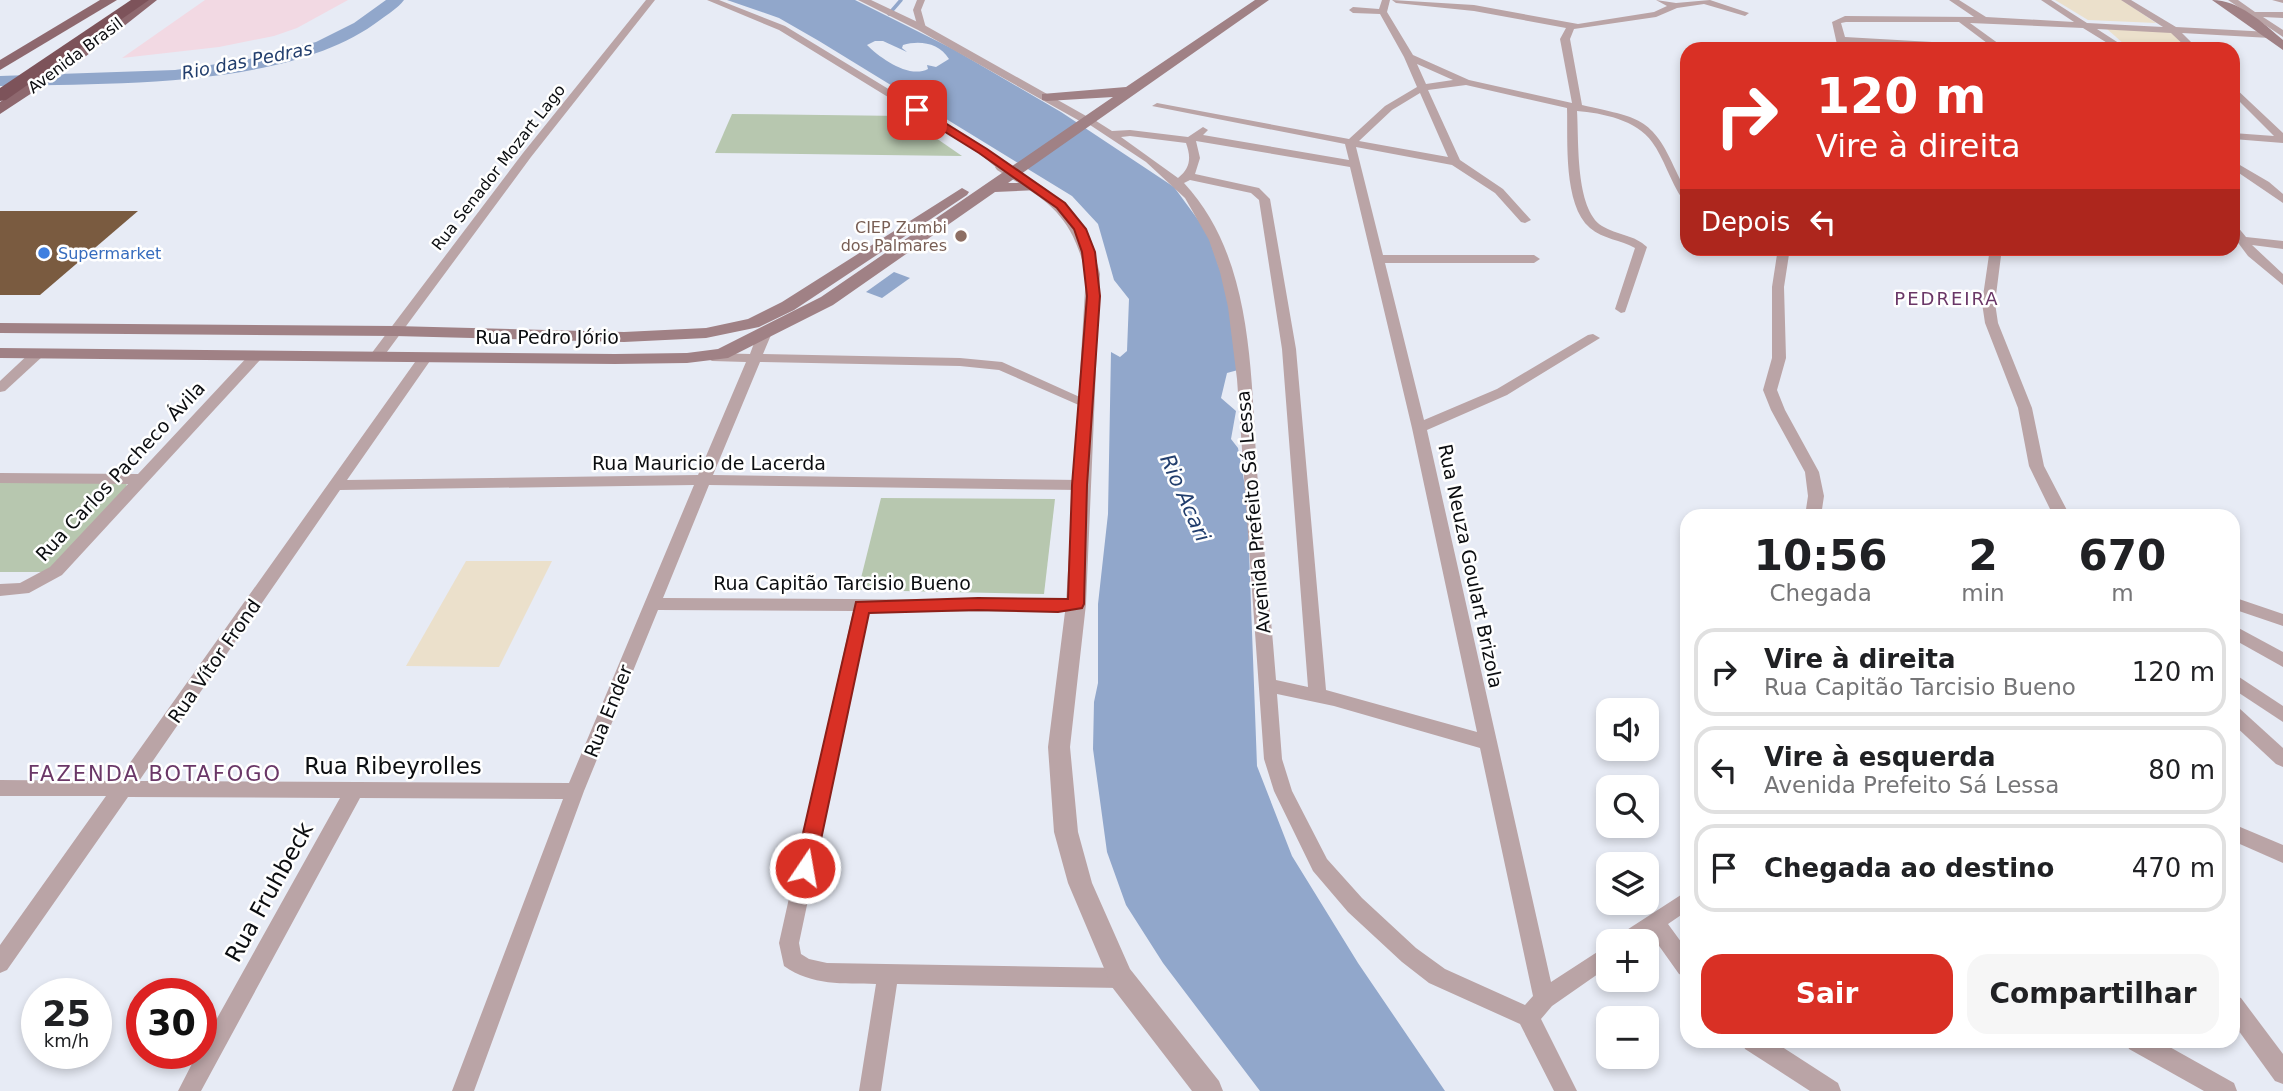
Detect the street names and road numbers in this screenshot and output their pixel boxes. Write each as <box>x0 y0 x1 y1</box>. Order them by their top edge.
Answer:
street label: Avenida Brasil <box>24 14 126 97</box>
street label: Rua Senador Mozart Lago <box>428 81 569 254</box>
street label: Rua Pedro Jório <box>475 326 619 348</box>
street label: Rua Carlos Pacheco Ávila <box>31 377 209 565</box>
street label: Avenida Prefeito Sá Lessa <box>1231 390 1275 634</box>
street label: Rua Neuza Goulart Brizola <box>1434 442 1508 690</box>
street label: Rua Mauricio de Lacerda <box>592 452 826 474</box>
street label: Rua Capitão Tarcisio Bueno <box>713 572 971 594</box>
street label: Rua Vítor Frond <box>163 595 265 727</box>
street label: Rua Ender <box>580 661 637 760</box>
street label: Rua Ribeyrolles <box>304 753 482 779</box>
street label: Rua Fruhbeck <box>220 817 318 966</box>

